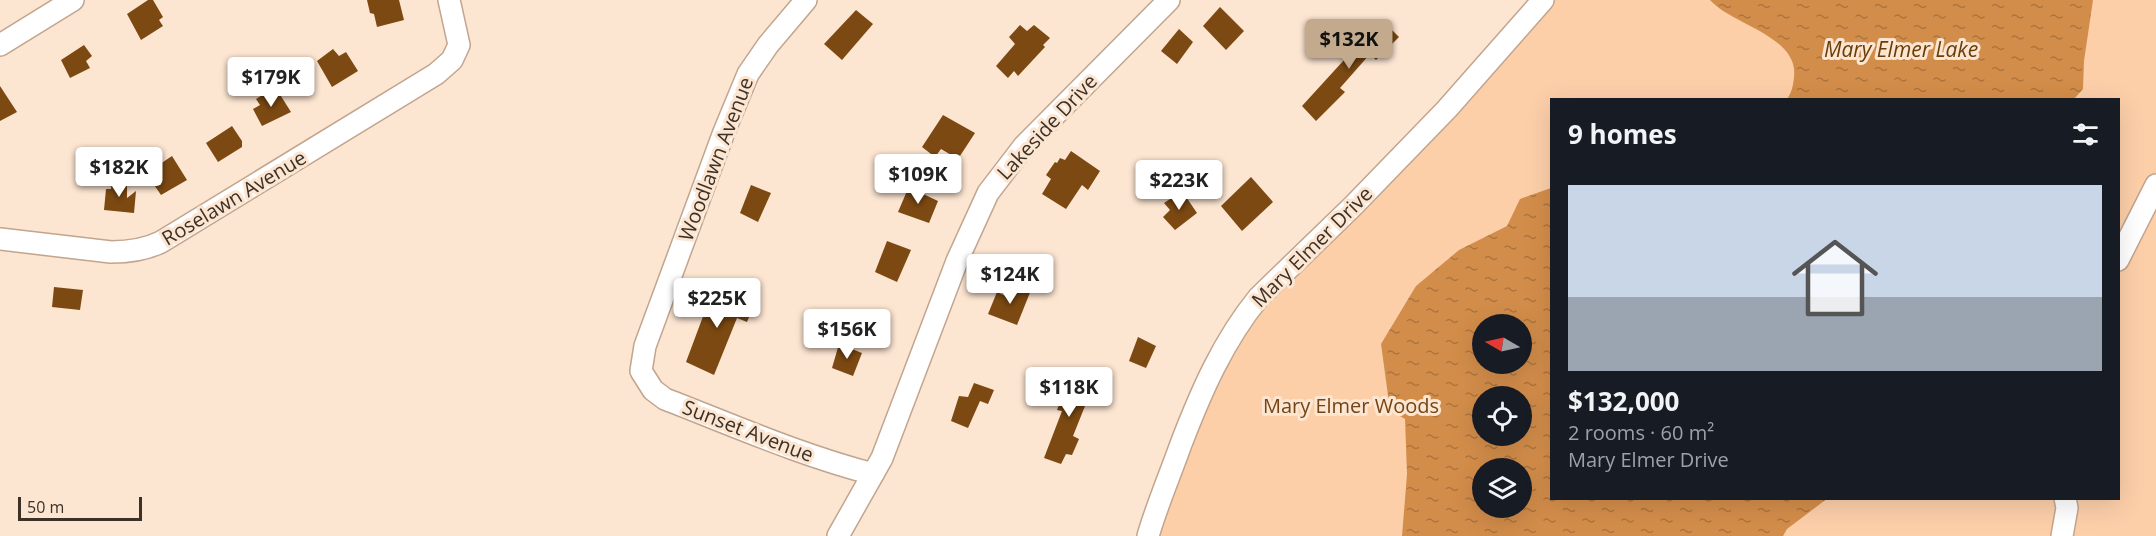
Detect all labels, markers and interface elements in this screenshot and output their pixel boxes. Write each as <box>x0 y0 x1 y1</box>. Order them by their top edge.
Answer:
pin: $132K <box>1307 19 1391 70</box>
text: $132K <box>1319 25 1379 52</box>
water label: Mary Elmer Lake <box>1824 35 1978 63</box>
pin: $179K <box>229 57 313 108</box>
text: $179K <box>241 63 301 90</box>
street label: Lakeside Drive <box>991 68 1103 185</box>
street label: Woodlawn Avenue <box>672 73 759 245</box>
text: 9 homes <box>1568 116 1677 152</box>
icon: filters <box>2069 118 2102 151</box>
street label: Roselawn Avenue <box>157 144 311 251</box>
pin: $182K <box>77 147 161 198</box>
text: $182K <box>89 153 149 180</box>
pin: $109K <box>876 154 960 205</box>
text: $109K <box>888 160 948 187</box>
pin: $223K <box>1137 160 1221 211</box>
text: $223K <box>1149 166 1209 193</box>
street label: Mary Elmer Drive <box>1245 180 1378 313</box>
icon: home <box>1781 224 1889 332</box>
pin: $124K <box>968 254 1052 305</box>
text: $124K <box>980 260 1040 287</box>
pin: $225K <box>675 278 759 329</box>
text: $225K <box>687 284 747 311</box>
pin: $156K <box>805 309 889 360</box>
north arrow <box>1472 314 1532 374</box>
map controls <box>1472 314 1532 518</box>
text: $156K <box>817 315 877 342</box>
pin: $118K <box>1027 367 1111 418</box>
text: $118K <box>1039 373 1099 400</box>
text: $132,000 <box>1568 383 1679 419</box>
button: locate <box>1472 386 1532 446</box>
park label: Mary Elmer Woods <box>1263 392 1439 419</box>
street label: Sunset Avenue <box>679 393 818 468</box>
text: 2 rooms · 60 m² <box>1568 419 1714 446</box>
text: Mary Elmer Drive <box>1568 446 1729 473</box>
button: layers <box>1472 458 1532 518</box>
scale bar <box>18 494 142 522</box>
text: 50 m <box>27 496 64 518</box>

